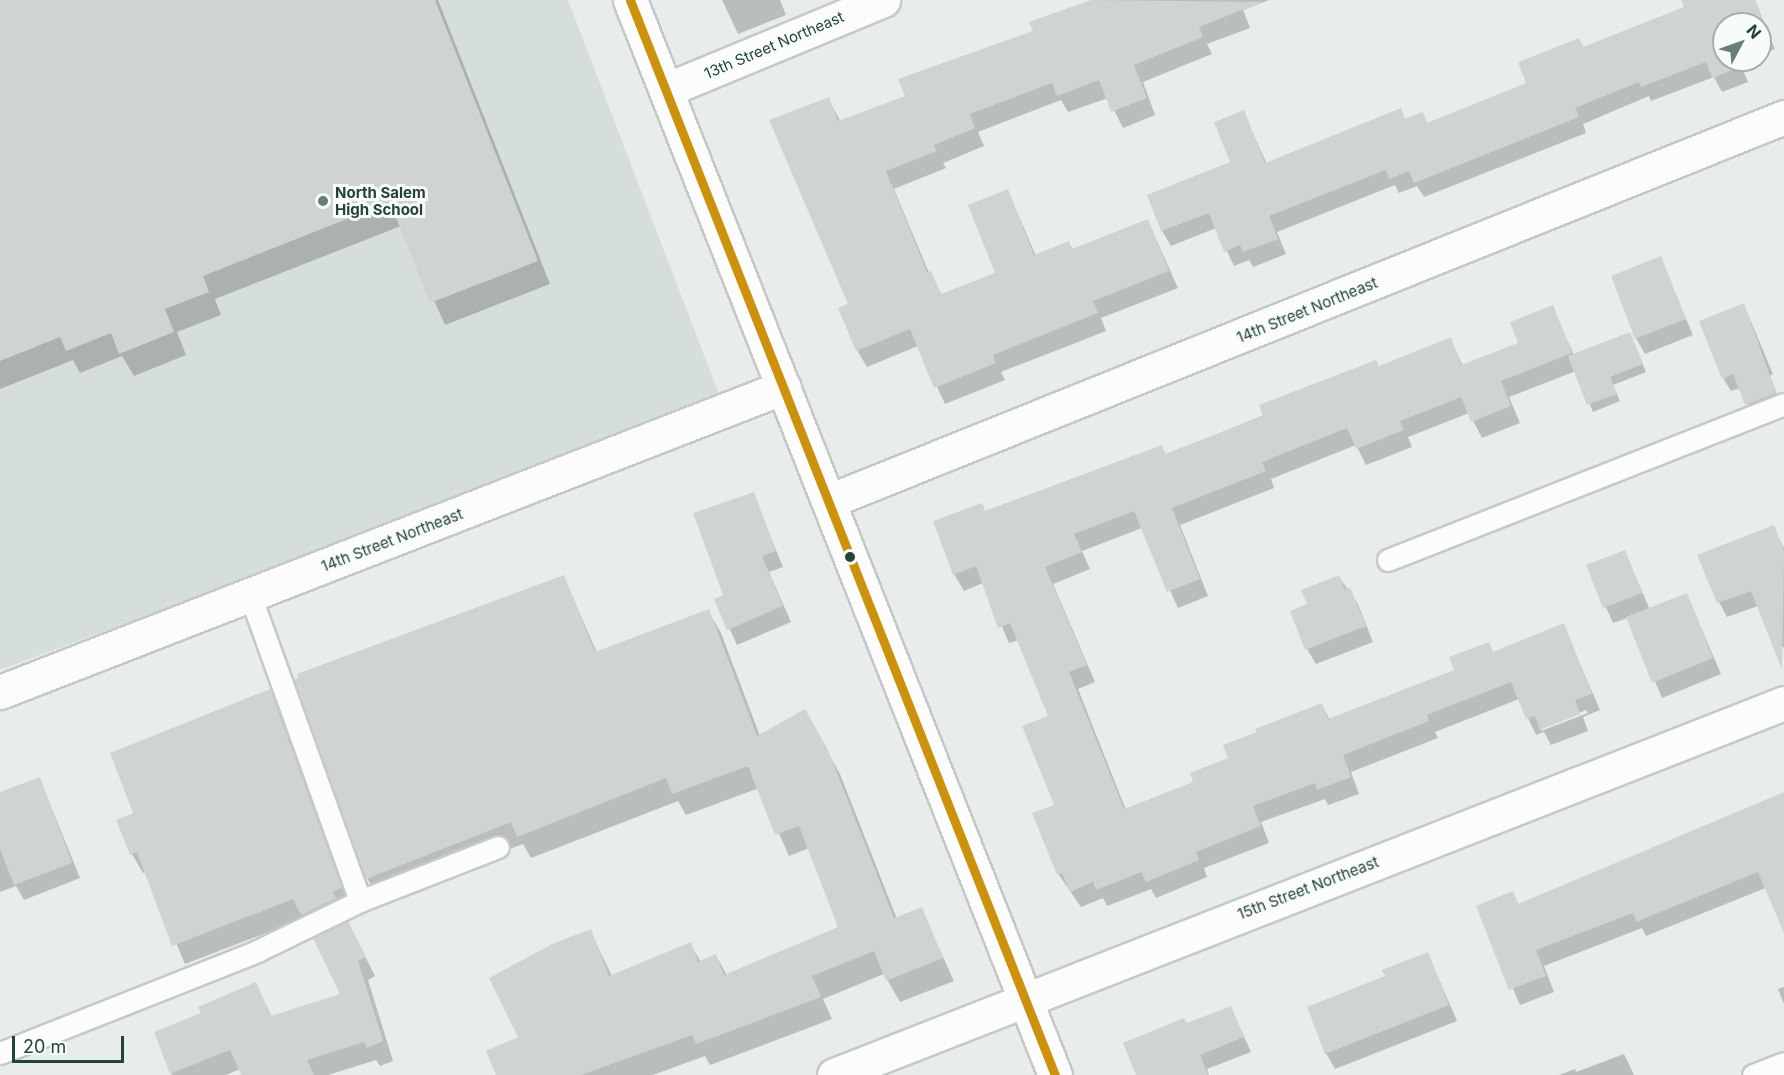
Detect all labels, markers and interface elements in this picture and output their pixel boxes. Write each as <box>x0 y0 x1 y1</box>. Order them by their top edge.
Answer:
street label: 13th Street Northeast <box>701 7 847 83</box>
north arrow <box>1712 12 1772 72</box>
text: N <box>1743 20 1766 43</box>
place label: North Salem High School <box>335 183 426 218</box>
marker: North Salem High School <box>316 194 330 208</box>
street label: 14th Street Northeast <box>1234 273 1380 347</box>
street label: 14th Street Northeast <box>319 505 465 575</box>
unlabelled marker <box>844 551 856 563</box>
street label: 15th Street Northeast <box>1235 853 1381 923</box>
scale bar <box>15 1024 128 1062</box>
text: 20 m <box>23 1036 66 1057</box>

